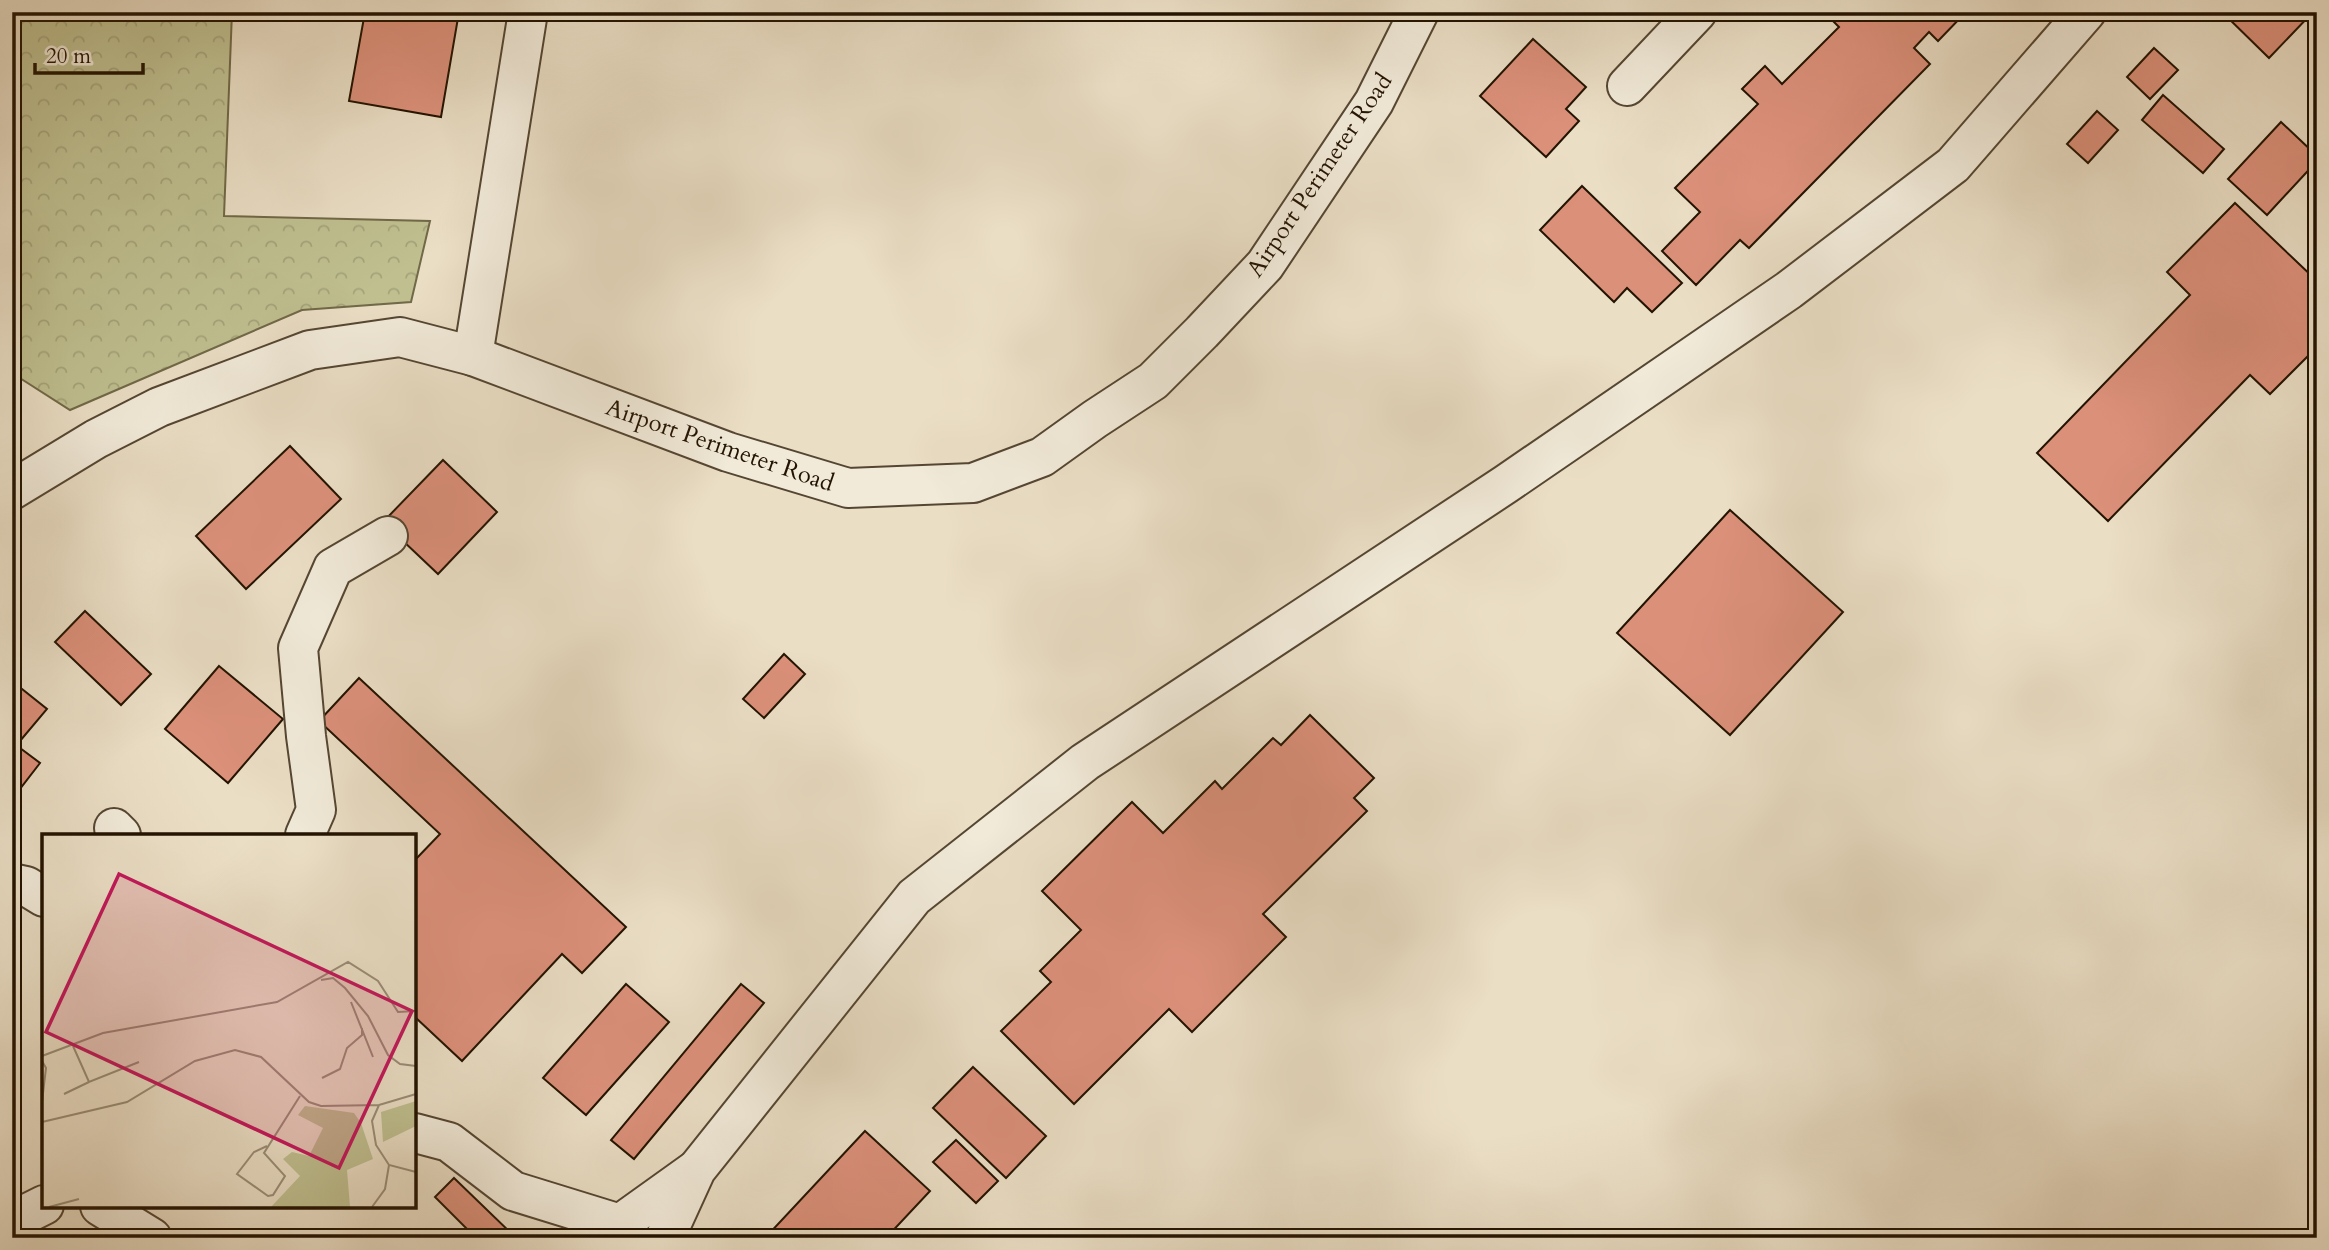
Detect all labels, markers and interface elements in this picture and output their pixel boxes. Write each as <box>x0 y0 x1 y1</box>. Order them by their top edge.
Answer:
scale bar <box>35 32 144 76</box>
text: 20 m <box>46 42 91 71</box>
street label: Airport Perimeter Road <box>1239 67 1400 284</box>
street label: Airport Perimeter Road <box>601 391 839 500</box>
inset map <box>42 834 416 1208</box>

